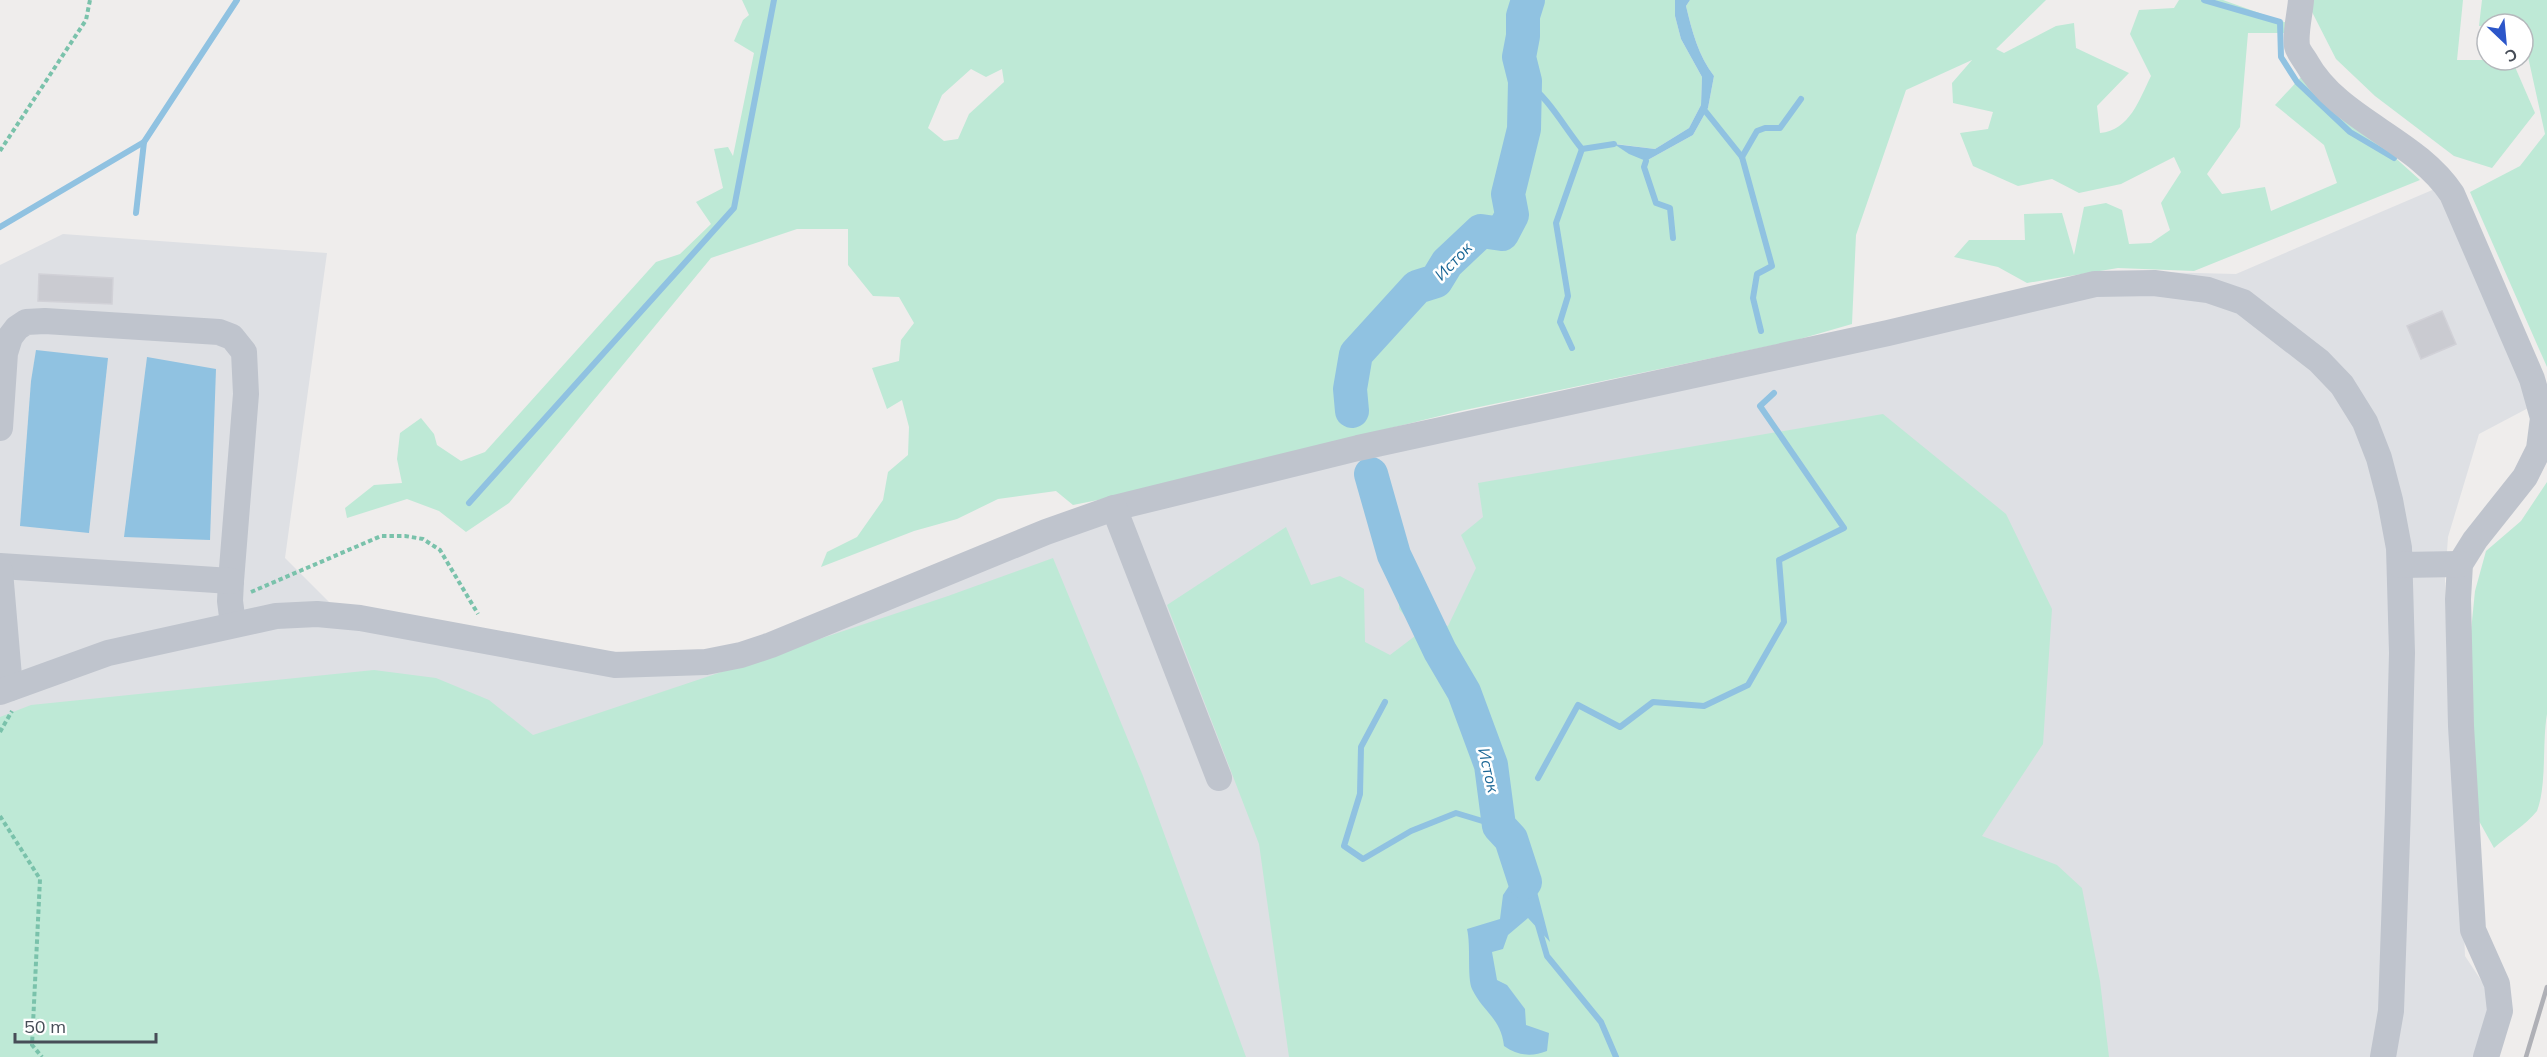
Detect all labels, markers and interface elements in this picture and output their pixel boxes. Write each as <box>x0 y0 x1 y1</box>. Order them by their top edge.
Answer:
north arrow <box>2475 12 2535 72</box>
text: С <box>2502 44 2521 67</box>
water label: Исток <box>1430 238 1476 284</box>
water label: Исток <box>1474 746 1504 795</box>
scale bar <box>15 1006 156 1044</box>
text: 50 m <box>24 1015 66 1038</box>

